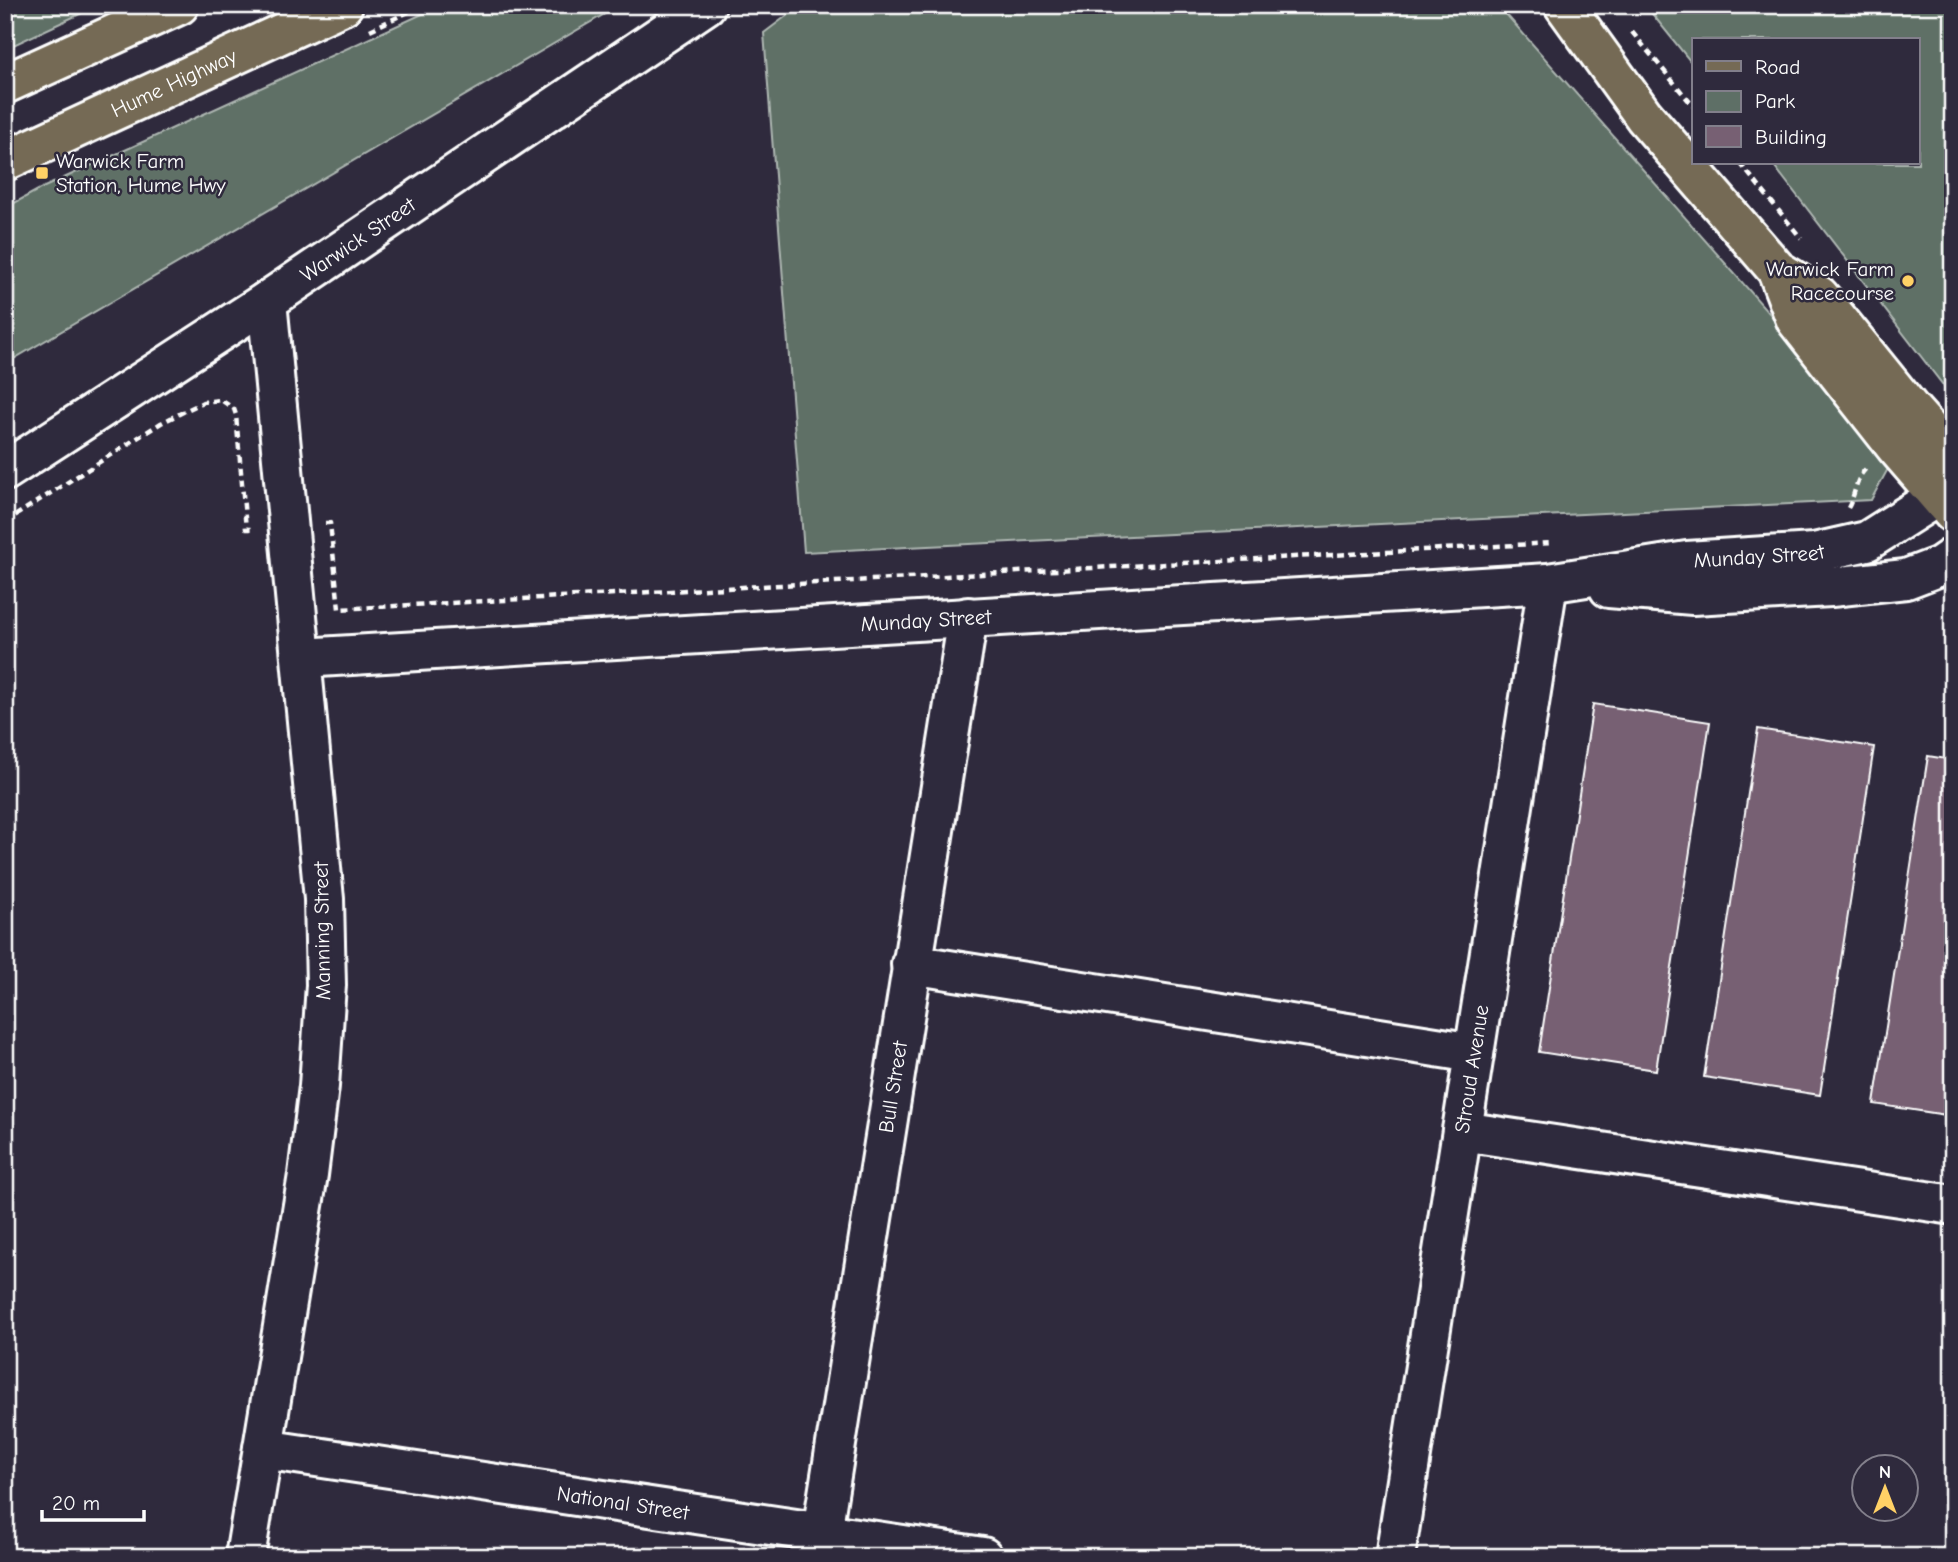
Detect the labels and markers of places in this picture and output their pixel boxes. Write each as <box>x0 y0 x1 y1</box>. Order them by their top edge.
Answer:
place label: Warwick Farm Station, Hume Hwy <box>56 149 226 197</box>
marker: Warwick Farm Station, Hume Hwy <box>34 165 50 181</box>
place label: Warwick Farm Racecourse <box>1766 257 1894 305</box>
marker: Warwick Farm Racecourse <box>1900 273 1916 289</box>

